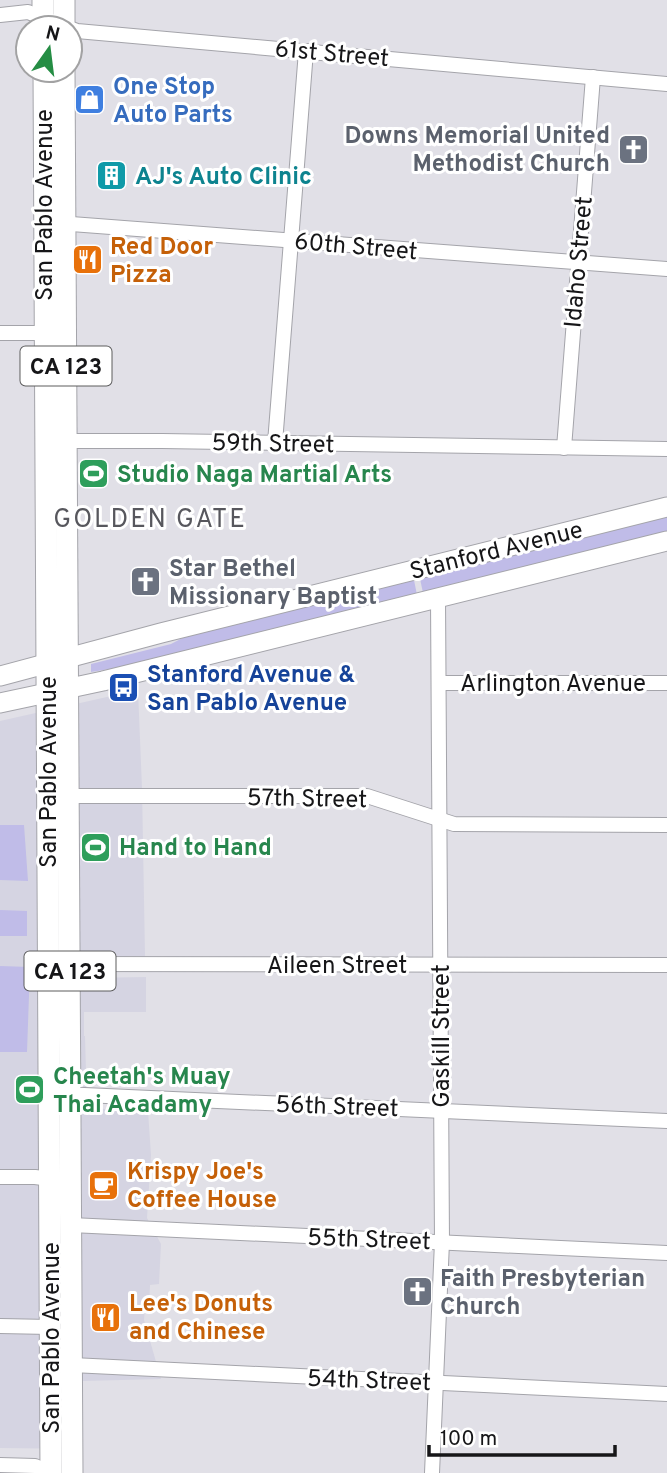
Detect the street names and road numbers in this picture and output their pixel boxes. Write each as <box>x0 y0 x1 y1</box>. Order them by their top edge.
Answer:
street label: 61st Street <box>273 35 390 75</box>
street label: San Pablo Avenue <box>31 109 61 301</box>
street label: Idaho Street <box>559 195 601 329</box>
street label: 60th Street <box>293 228 419 268</box>
road number: CA 123 <box>20 346 112 386</box>
street label: 59th Street <box>211 429 335 461</box>
street label: Stanford Avenue <box>407 516 586 588</box>
street label: Arlington Avenue <box>460 670 646 700</box>
street label: San Pablo Avenue <box>35 676 65 868</box>
street label: 57th Street <box>247 784 367 816</box>
road number: CA 123 <box>24 952 116 990</box>
street label: Aileen Street <box>267 952 407 982</box>
street label: Gaskill Street <box>428 964 458 1108</box>
street label: 56th Street <box>275 1091 399 1125</box>
street label: 55th Street <box>307 1224 431 1258</box>
street label: San Pablo Avenue <box>38 1242 68 1434</box>
street label: 54th Street <box>306 1365 431 1399</box>

